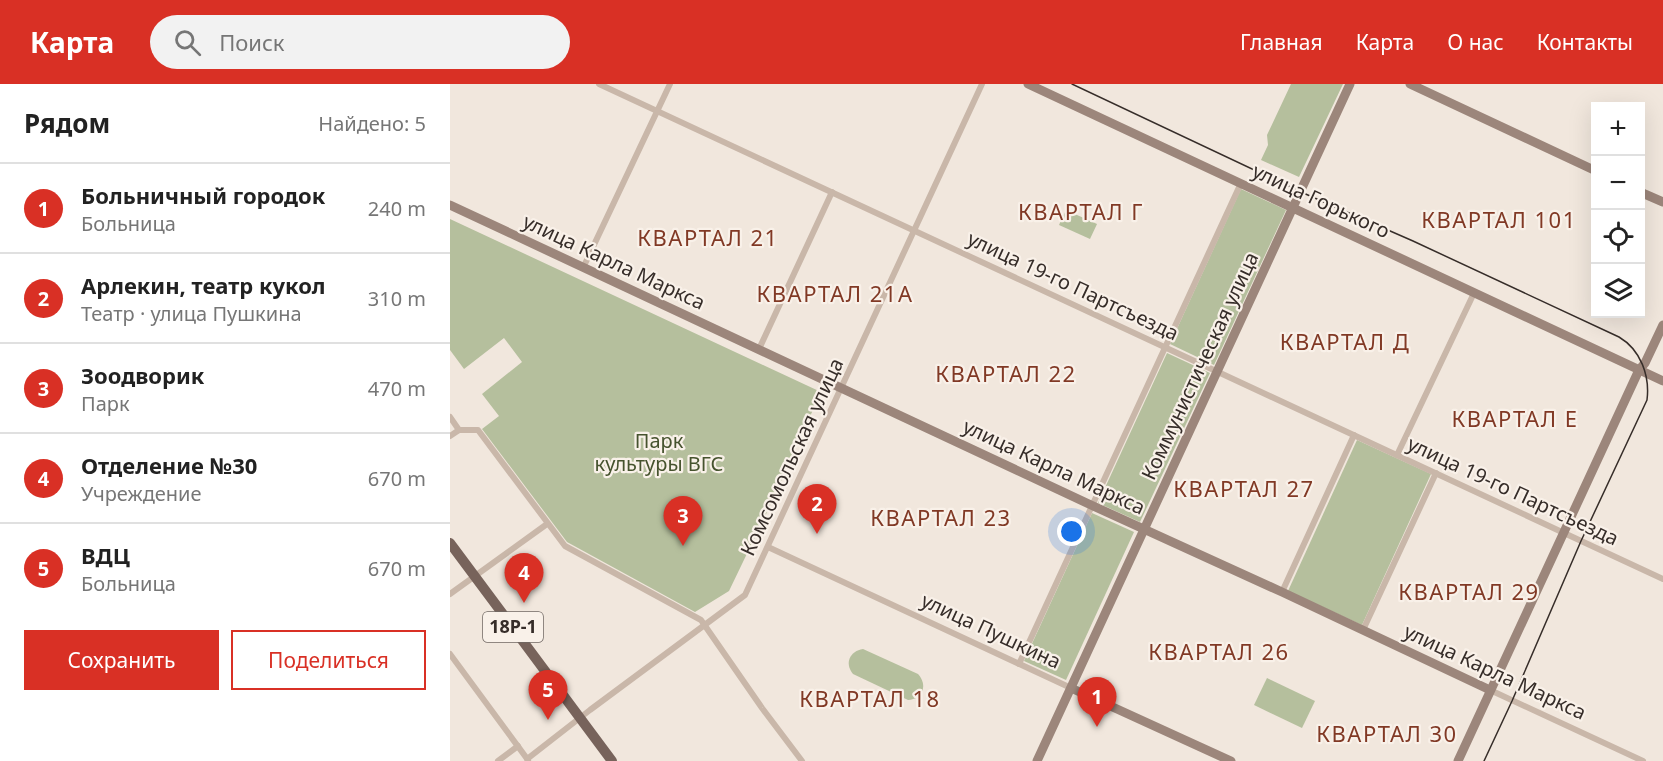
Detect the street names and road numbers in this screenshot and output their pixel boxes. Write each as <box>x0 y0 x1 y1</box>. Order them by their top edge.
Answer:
street label: улица Горького <box>1248 157 1394 244</box>
street label: улица Карла Маркса <box>519 207 710 316</box>
street label: улица 19-го Партсъезда <box>963 225 1183 346</box>
street label: Коммунистическая улица <box>1135 247 1264 484</box>
street label: Комсомольская улица <box>734 353 849 560</box>
street label: улица Карла Маркса <box>959 412 1150 521</box>
street label: улица 19-го Партсъезда <box>1403 430 1623 551</box>
street label: улица Пушкина <box>917 586 1065 675</box>
road number: 18Р-1 <box>483 612 543 642</box>
street label: улица Карла Маркса <box>1400 617 1591 726</box>

